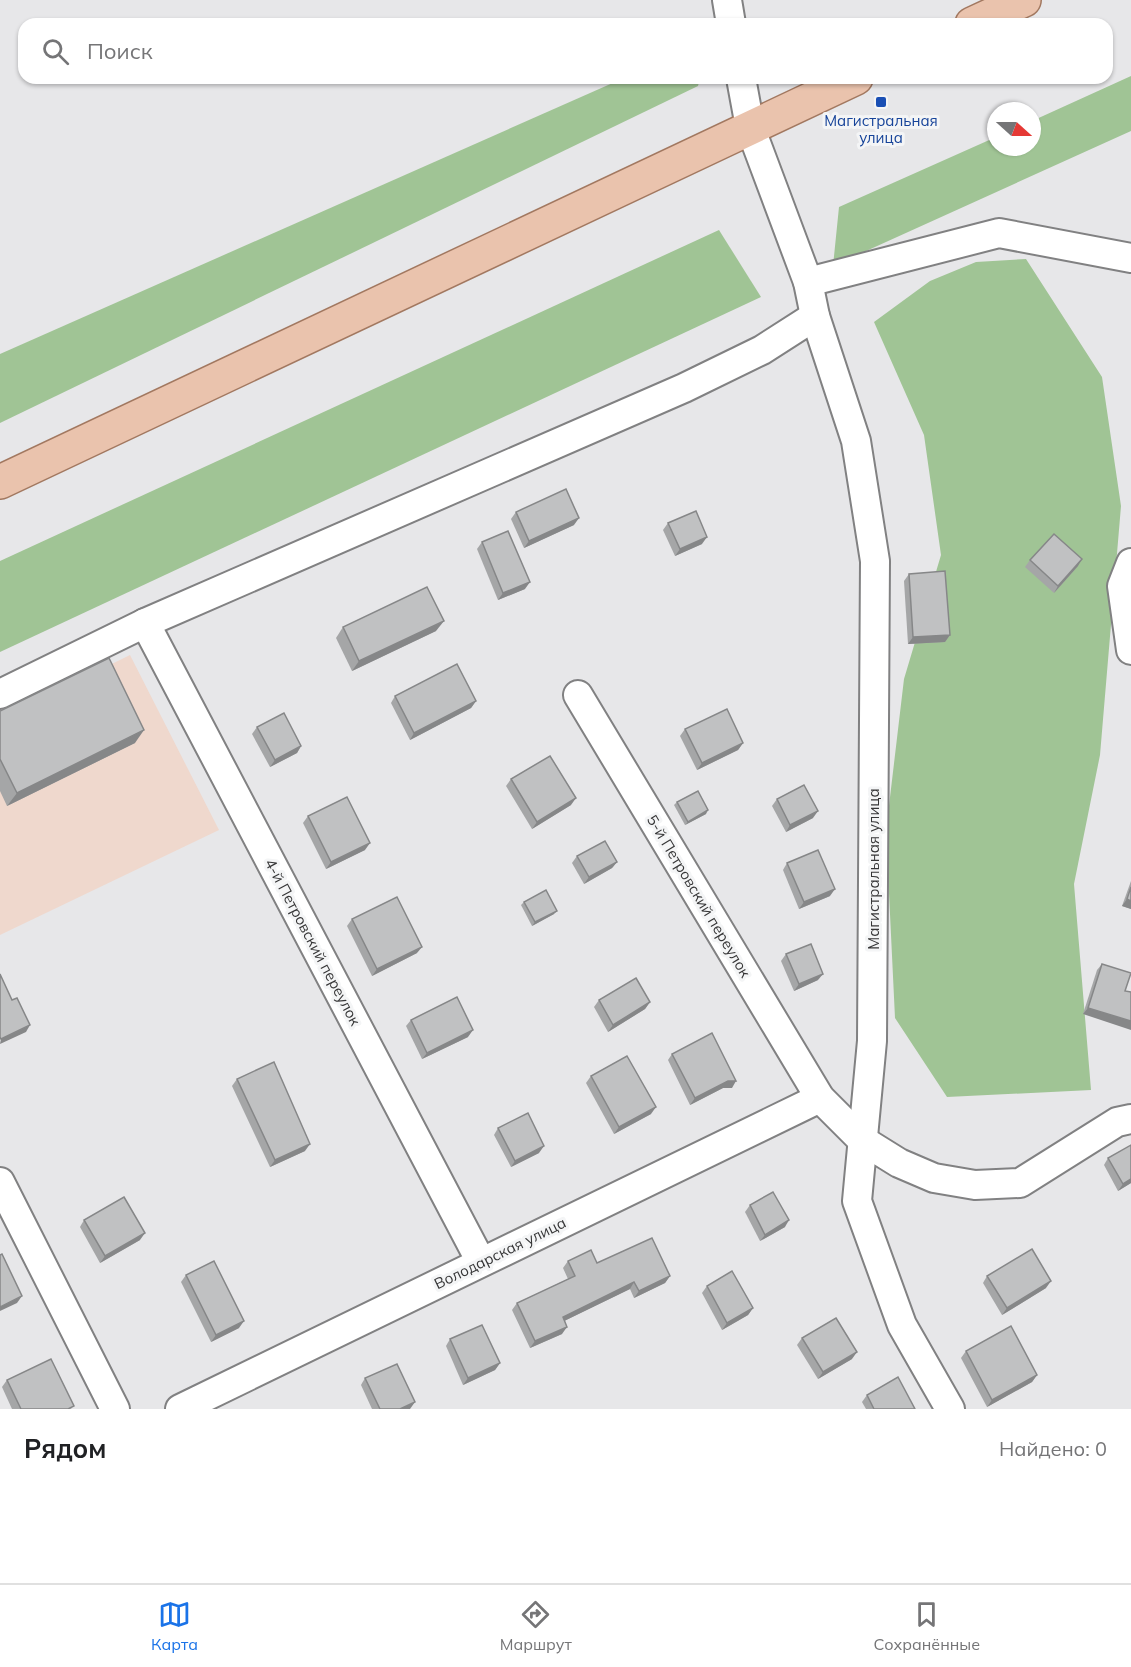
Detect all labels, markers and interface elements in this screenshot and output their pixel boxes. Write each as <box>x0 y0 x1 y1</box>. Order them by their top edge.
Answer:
search box <box>18 18 1113 84</box>
icon: search <box>39 35 72 68</box>
text: Поиск <box>87 37 153 65</box>
marker: Магистральная улица <box>874 95 888 109</box>
north arrow <box>987 102 1041 156</box>
place label: Магистральная улица <box>824 111 938 147</box>
street label: Магистральная улица <box>864 788 883 950</box>
street label: 5-й Петровский переулок <box>643 811 756 982</box>
street label: 4-й Петровский переулок <box>261 855 366 1030</box>
street label: Володарская улица <box>431 1213 569 1293</box>
text: Рядом <box>24 1432 107 1465</box>
text: Найдено: 0 <box>999 1436 1107 1461</box>
tab: Карта <box>151 1598 198 1654</box>
tab: Маршрут <box>500 1598 572 1654</box>
tab: Сохранённые <box>874 1598 980 1654</box>

